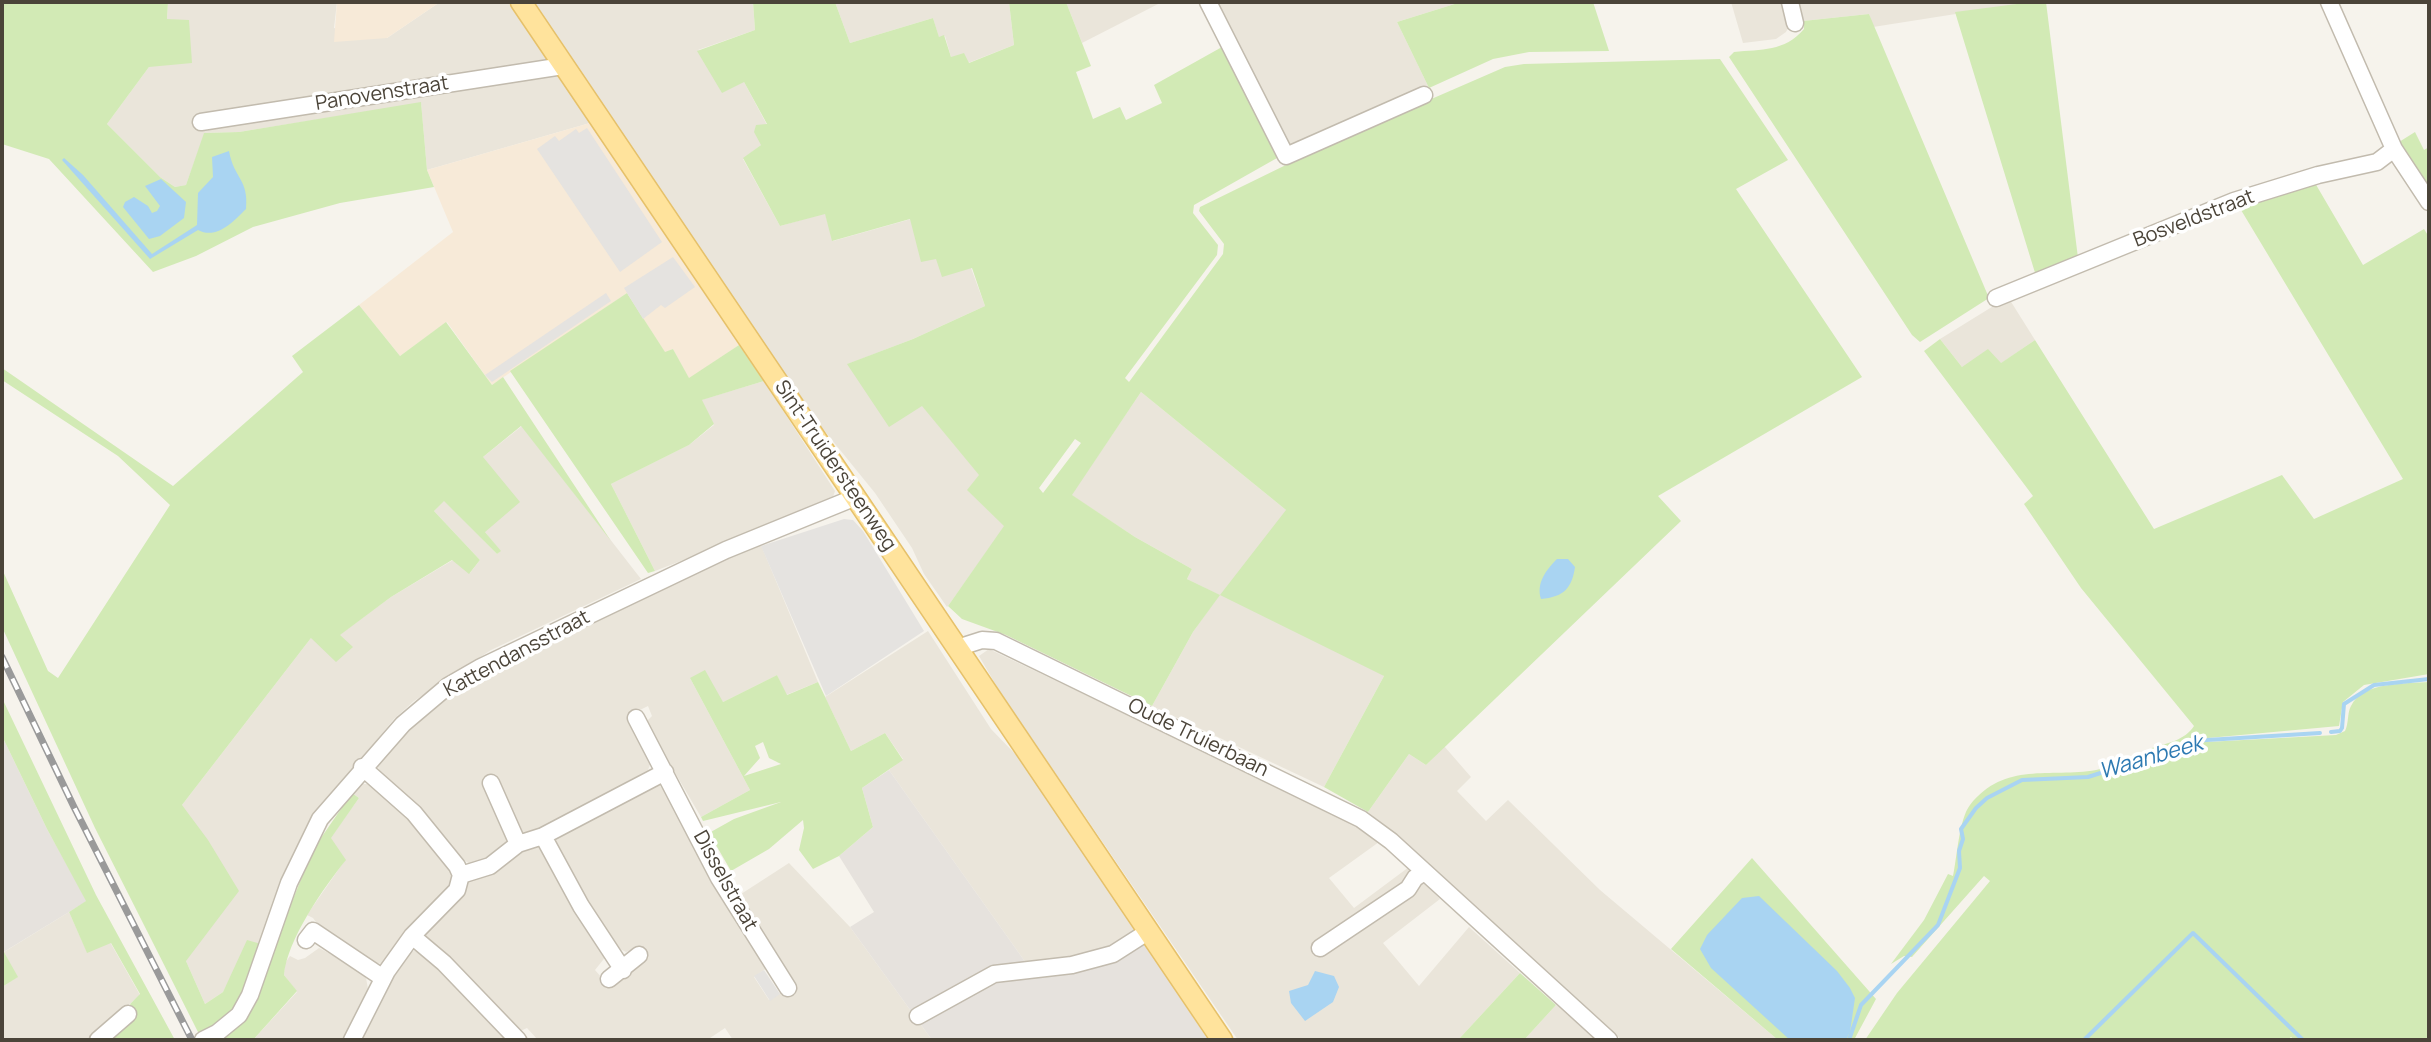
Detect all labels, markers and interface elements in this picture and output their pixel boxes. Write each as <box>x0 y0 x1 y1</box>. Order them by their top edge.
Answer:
street label: Panovenstraat <box>314 72 450 116</box>
street label: Bosveldstraat <box>2130 185 2258 253</box>
street label: Sint-Truidersteenweg <box>769 376 901 556</box>
street label: Kattendansstraat <box>440 605 594 703</box>
street label: Oude Truierbaan <box>1124 694 1272 782</box>
water label: Waanbeek <box>2096 731 2206 785</box>
street label: Disselstraat <box>688 827 762 935</box>

